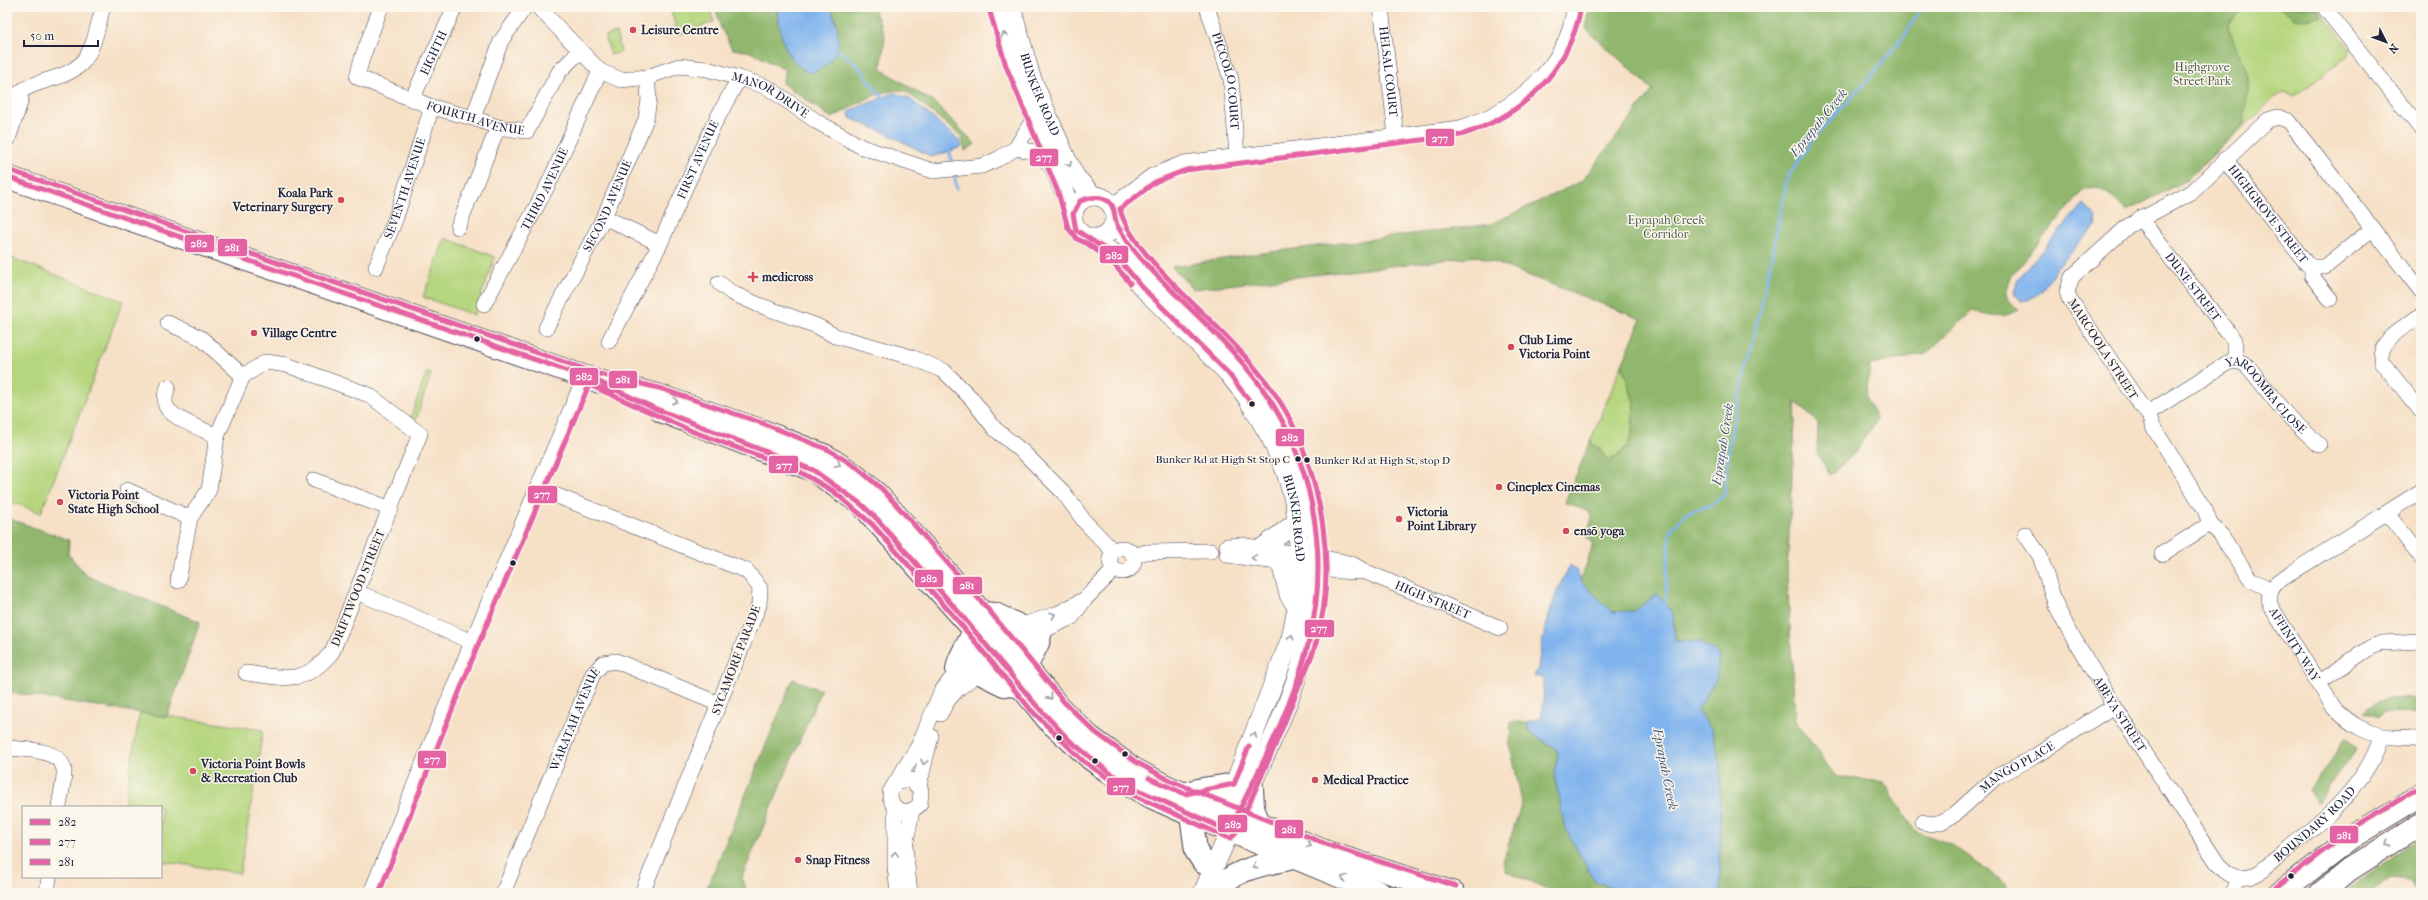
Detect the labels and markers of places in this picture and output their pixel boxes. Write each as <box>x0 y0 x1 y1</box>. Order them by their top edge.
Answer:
place label: Leisure Centre <box>641 23 719 37</box>
marker: Leisure Centre <box>628 25 638 35</box>
place label: Koala Park Veterinary Surgery <box>232 186 334 215</box>
marker: Koala Park Veterinary Surgery <box>336 195 346 205</box>
place label: medicross <box>761 270 814 284</box>
marker: medicross <box>747 271 759 283</box>
place label: Village Centre <box>261 326 337 341</box>
marker: Village Centre <box>249 328 259 338</box>
place label: Club Lime Victoria Point <box>1518 333 1591 361</box>
unlabelled marker <box>472 334 482 344</box>
marker: Club Lime Victoria Point <box>1506 342 1516 352</box>
unlabelled marker <box>1247 399 1257 409</box>
place label: Bunker Rd at High St Stop C <box>1155 453 1290 466</box>
marker: Bunker Rd at High St Stop C <box>1293 454 1303 464</box>
place label: Bunker Rd at High St, stop D <box>1314 454 1450 467</box>
marker: Bunker Rd at High St, stop D <box>1302 455 1312 465</box>
place label: Cineplex Cinemas <box>1507 480 1601 495</box>
marker: Cineplex Cinemas <box>1494 482 1504 492</box>
place label: Victoria Point State High School <box>67 488 160 517</box>
marker: Victoria Point State High School <box>55 497 65 507</box>
place label: Victoria Point Library <box>1406 505 1477 534</box>
marker: Victoria Point Library <box>1394 514 1404 524</box>
place label: ensō yoga <box>1574 524 1625 539</box>
marker: ensō yoga <box>1561 526 1571 536</box>
unlabelled marker <box>508 558 518 568</box>
unlabelled marker <box>1054 733 1064 743</box>
unlabelled marker <box>1120 749 1130 759</box>
unlabelled marker <box>1090 756 1100 766</box>
place label: Victoria Point Bowls & Recreation Club <box>200 757 306 785</box>
marker: Victoria Point Bowls & Recreation Club <box>188 766 198 776</box>
place label: Medical Practice <box>1322 773 1409 787</box>
marker: Medical Practice <box>1310 775 1320 785</box>
place label: Snap Fitness <box>806 853 870 868</box>
marker: Snap Fitness <box>793 855 803 865</box>
unlabelled marker <box>2286 871 2296 881</box>

